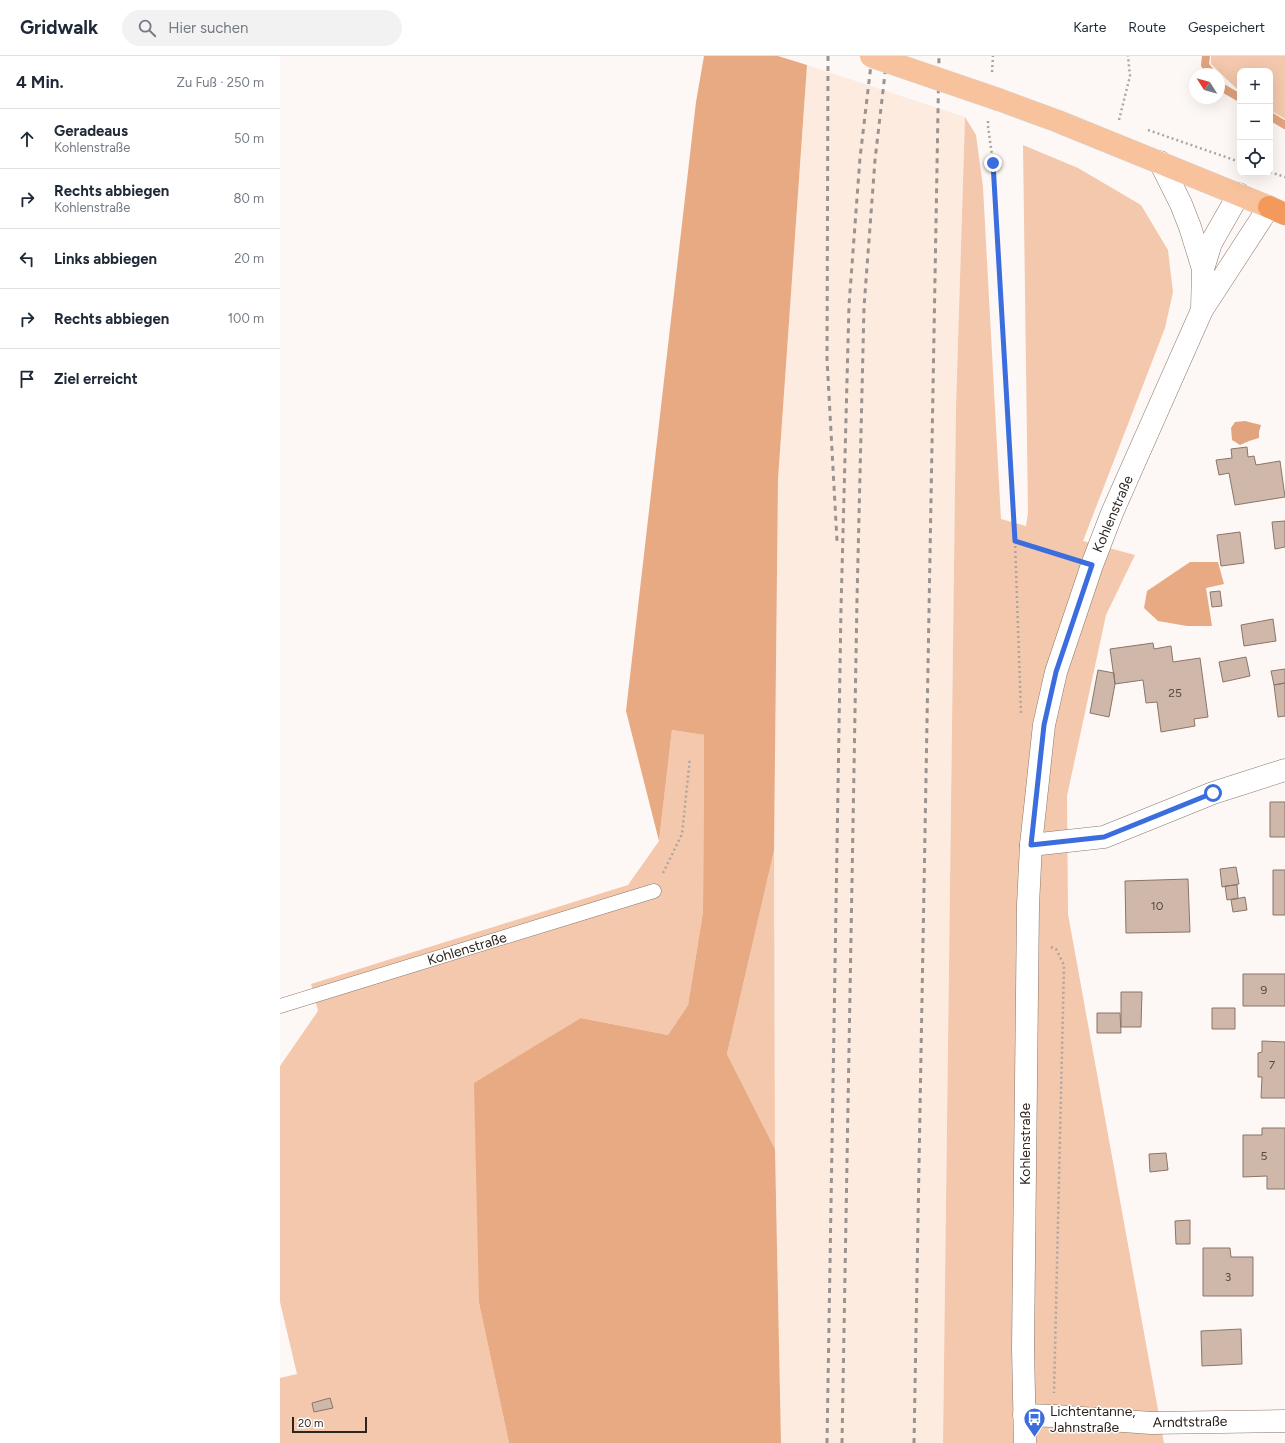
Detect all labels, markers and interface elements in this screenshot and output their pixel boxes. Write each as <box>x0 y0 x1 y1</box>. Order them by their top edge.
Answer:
search box <box>122 10 402 46</box>
text: Gridwalk <box>20 16 98 39</box>
icon: search <box>136 17 158 39</box>
text: Hier suchen <box>168 19 248 37</box>
text: Karte <box>1073 19 1106 36</box>
text: Route <box>1128 19 1166 36</box>
text: Gespeichert <box>1188 19 1265 36</box>
north arrow <box>1189 68 1225 104</box>
map controls <box>1237 68 1273 176</box>
button: + <box>1237 68 1273 104</box>
text: 4 Min. <box>16 72 64 92</box>
text: Zu Fuß · 250 m <box>177 75 264 90</box>
button: − <box>1237 104 1273 140</box>
text: Geradeaus <box>54 122 128 140</box>
icon: ahead <box>16 128 38 150</box>
text: 50 m <box>234 131 264 146</box>
text: Kohlenstraße <box>54 140 130 155</box>
button: locate <box>1237 140 1273 176</box>
route end <box>984 154 1002 172</box>
text: Rechts abbiegen <box>54 182 169 200</box>
icon: right <box>16 188 38 210</box>
text: 80 m <box>233 191 264 206</box>
text: Kohlenstraße <box>54 200 130 215</box>
icon: left <box>16 248 38 270</box>
text: Links abbiegen <box>54 250 157 268</box>
text: 20 m <box>234 251 264 266</box>
icon: right <box>16 308 38 330</box>
text: Rechts abbiegen <box>54 310 169 328</box>
text: 100 m <box>228 311 264 326</box>
icon: arrive <box>16 368 38 390</box>
text: Ziel erreicht <box>54 370 138 388</box>
street label: Kohlenstraße <box>1089 473 1137 555</box>
house number: 25 <box>1168 686 1182 700</box>
route start <box>1204 784 1222 802</box>
house number: 10 <box>1151 899 1164 913</box>
street label: Kohlenstraße <box>425 929 509 969</box>
house number: 9 <box>1261 983 1268 997</box>
house number: 7 <box>1269 1058 1276 1072</box>
street label: Kohlenstraße <box>1017 1103 1034 1185</box>
house number: 5 <box>1261 1149 1268 1163</box>
house number: 3 <box>1225 1270 1231 1284</box>
place label: Lichtentanne, Jahnstraße <box>1050 1403 1135 1436</box>
bus stop icon: Lichtentanne, Jahnstraße <box>1022 1406 1048 1439</box>
street label: Arndtstraße <box>1152 1413 1228 1431</box>
scale bar <box>292 1415 367 1434</box>
text: 20 m <box>298 1417 323 1430</box>

